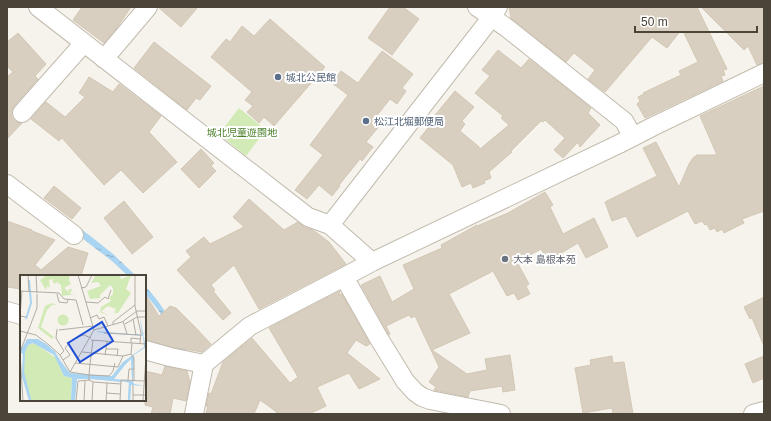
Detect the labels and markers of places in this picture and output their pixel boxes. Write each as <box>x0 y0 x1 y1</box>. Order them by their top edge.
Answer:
marker: 城北公民館 <box>273 72 283 82</box>
place label: 城北公民館 <box>286 72 336 83</box>
marker: 松江北堀郵便局 <box>361 116 371 126</box>
place label: 松江北堀郵便局 <box>374 116 444 127</box>
marker: 大本 島根本苑 <box>500 254 510 264</box>
place label: 大本 島根本苑 <box>513 254 576 265</box>

